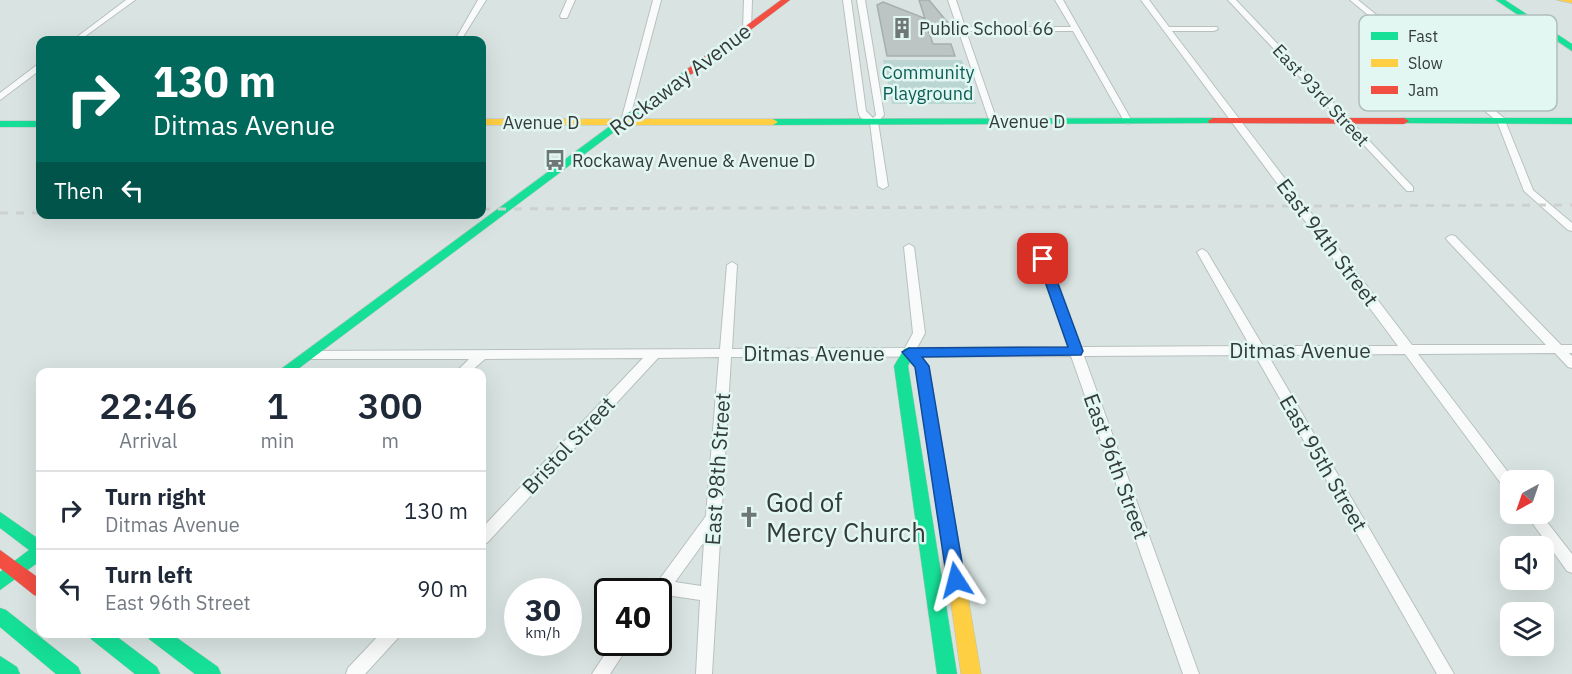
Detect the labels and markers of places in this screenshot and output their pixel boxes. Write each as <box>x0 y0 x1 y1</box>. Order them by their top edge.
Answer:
building icon: Public School 66 <box>890 16 914 40</box>
place label: Public School 66 <box>919 17 1054 40</box>
bus stop icon: Rockaway Avenue & Avenue D <box>543 148 567 172</box>
place label: Rockaway Avenue & Avenue D <box>572 149 815 172</box>
pin <box>1017 233 1068 284</box>
place label: God of Mercy Church <box>766 485 926 549</box>
church icon: God of Mercy Church <box>737 505 761 529</box>

